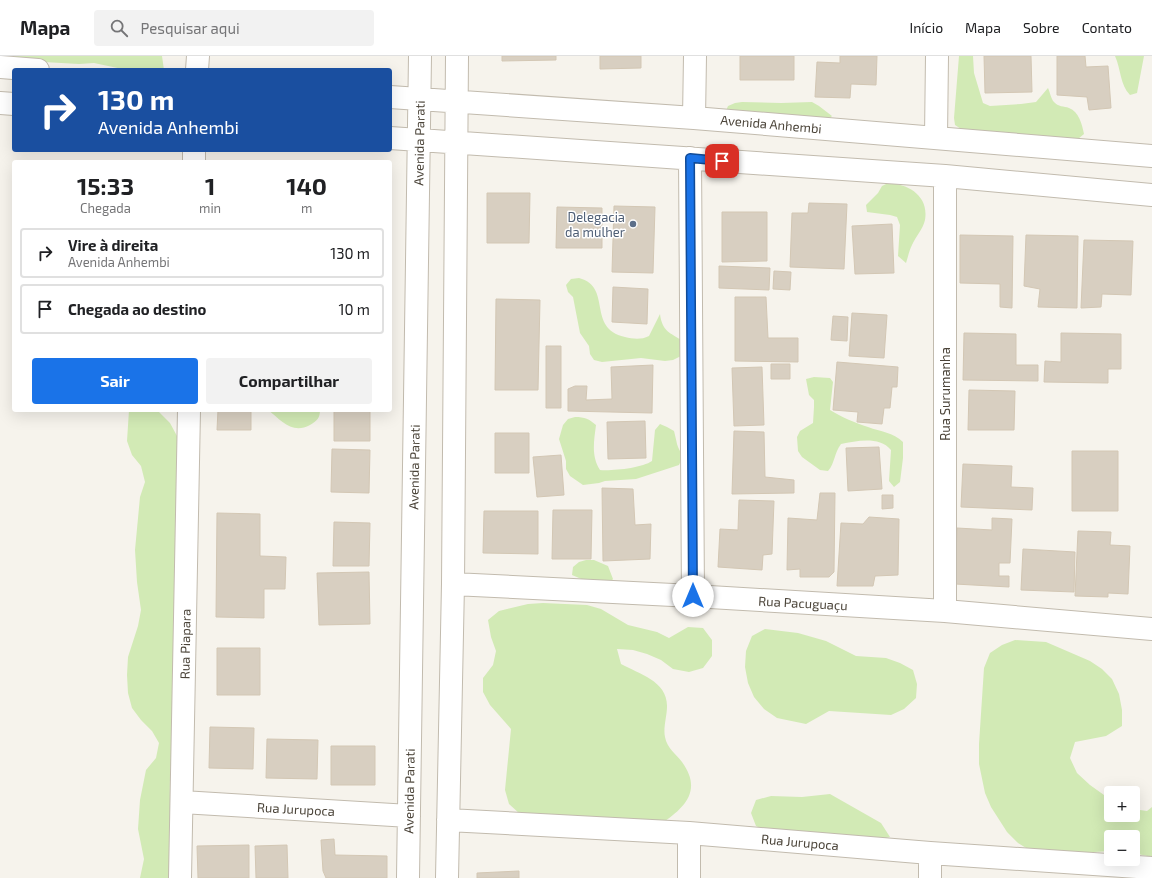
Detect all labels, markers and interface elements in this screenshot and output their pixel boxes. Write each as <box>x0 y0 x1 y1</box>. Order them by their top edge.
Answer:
search box <box>94 10 374 46</box>
text: Mapa <box>20 16 70 39</box>
icon: search <box>108 17 130 39</box>
text: Pesquisar aqui <box>140 19 240 37</box>
text: Início <box>910 19 943 36</box>
text: Mapa <box>965 19 1001 36</box>
text: Sobre <box>1023 19 1060 36</box>
text: Contato <box>1082 19 1132 36</box>
text: 130 m <box>98 82 174 116</box>
icon: right <box>32 84 84 136</box>
street label: Avenida Parati <box>410 100 428 186</box>
street label: Avenida Anhembi <box>720 112 822 136</box>
text: Avenida Anhembi <box>98 116 239 138</box>
pin <box>705 144 739 178</box>
icon: arrive <box>711 150 733 172</box>
text: 15:33 <box>77 171 134 200</box>
text: 1 <box>205 171 215 200</box>
text: 140 <box>286 171 327 200</box>
text: Chegada <box>80 200 131 216</box>
text: min <box>199 200 221 216</box>
text: m <box>301 200 312 216</box>
place label: Delegacia da mulher <box>565 209 625 240</box>
marker: Delegacia da mulher <box>628 219 638 229</box>
text: Vire à direita <box>68 236 158 254</box>
icon: right <box>34 242 56 264</box>
text: 130 m <box>330 244 370 262</box>
text: Avenida Anhembi <box>68 254 170 270</box>
icon: arrive <box>34 298 56 320</box>
text: Chegada ao destino <box>68 300 206 318</box>
text: 10 m <box>338 300 370 318</box>
street label: Rua Surumanha <box>937 347 953 441</box>
button: Sair <box>32 358 198 404</box>
button: Compartilhar <box>206 358 372 404</box>
street label: Avenida Parati <box>405 424 423 510</box>
position arrow <box>672 575 714 617</box>
street label: Rua Pacuguaçu <box>758 593 848 614</box>
street label: Rua Piapara <box>176 609 194 679</box>
street label: Avenida Parati <box>400 748 418 834</box>
map controls <box>1104 786 1140 866</box>
button: + <box>1104 786 1140 822</box>
street label: Rua Jurupoca <box>257 799 335 819</box>
button: − <box>1104 830 1140 866</box>
street label: Rua Jurupoca <box>760 831 840 853</box>

